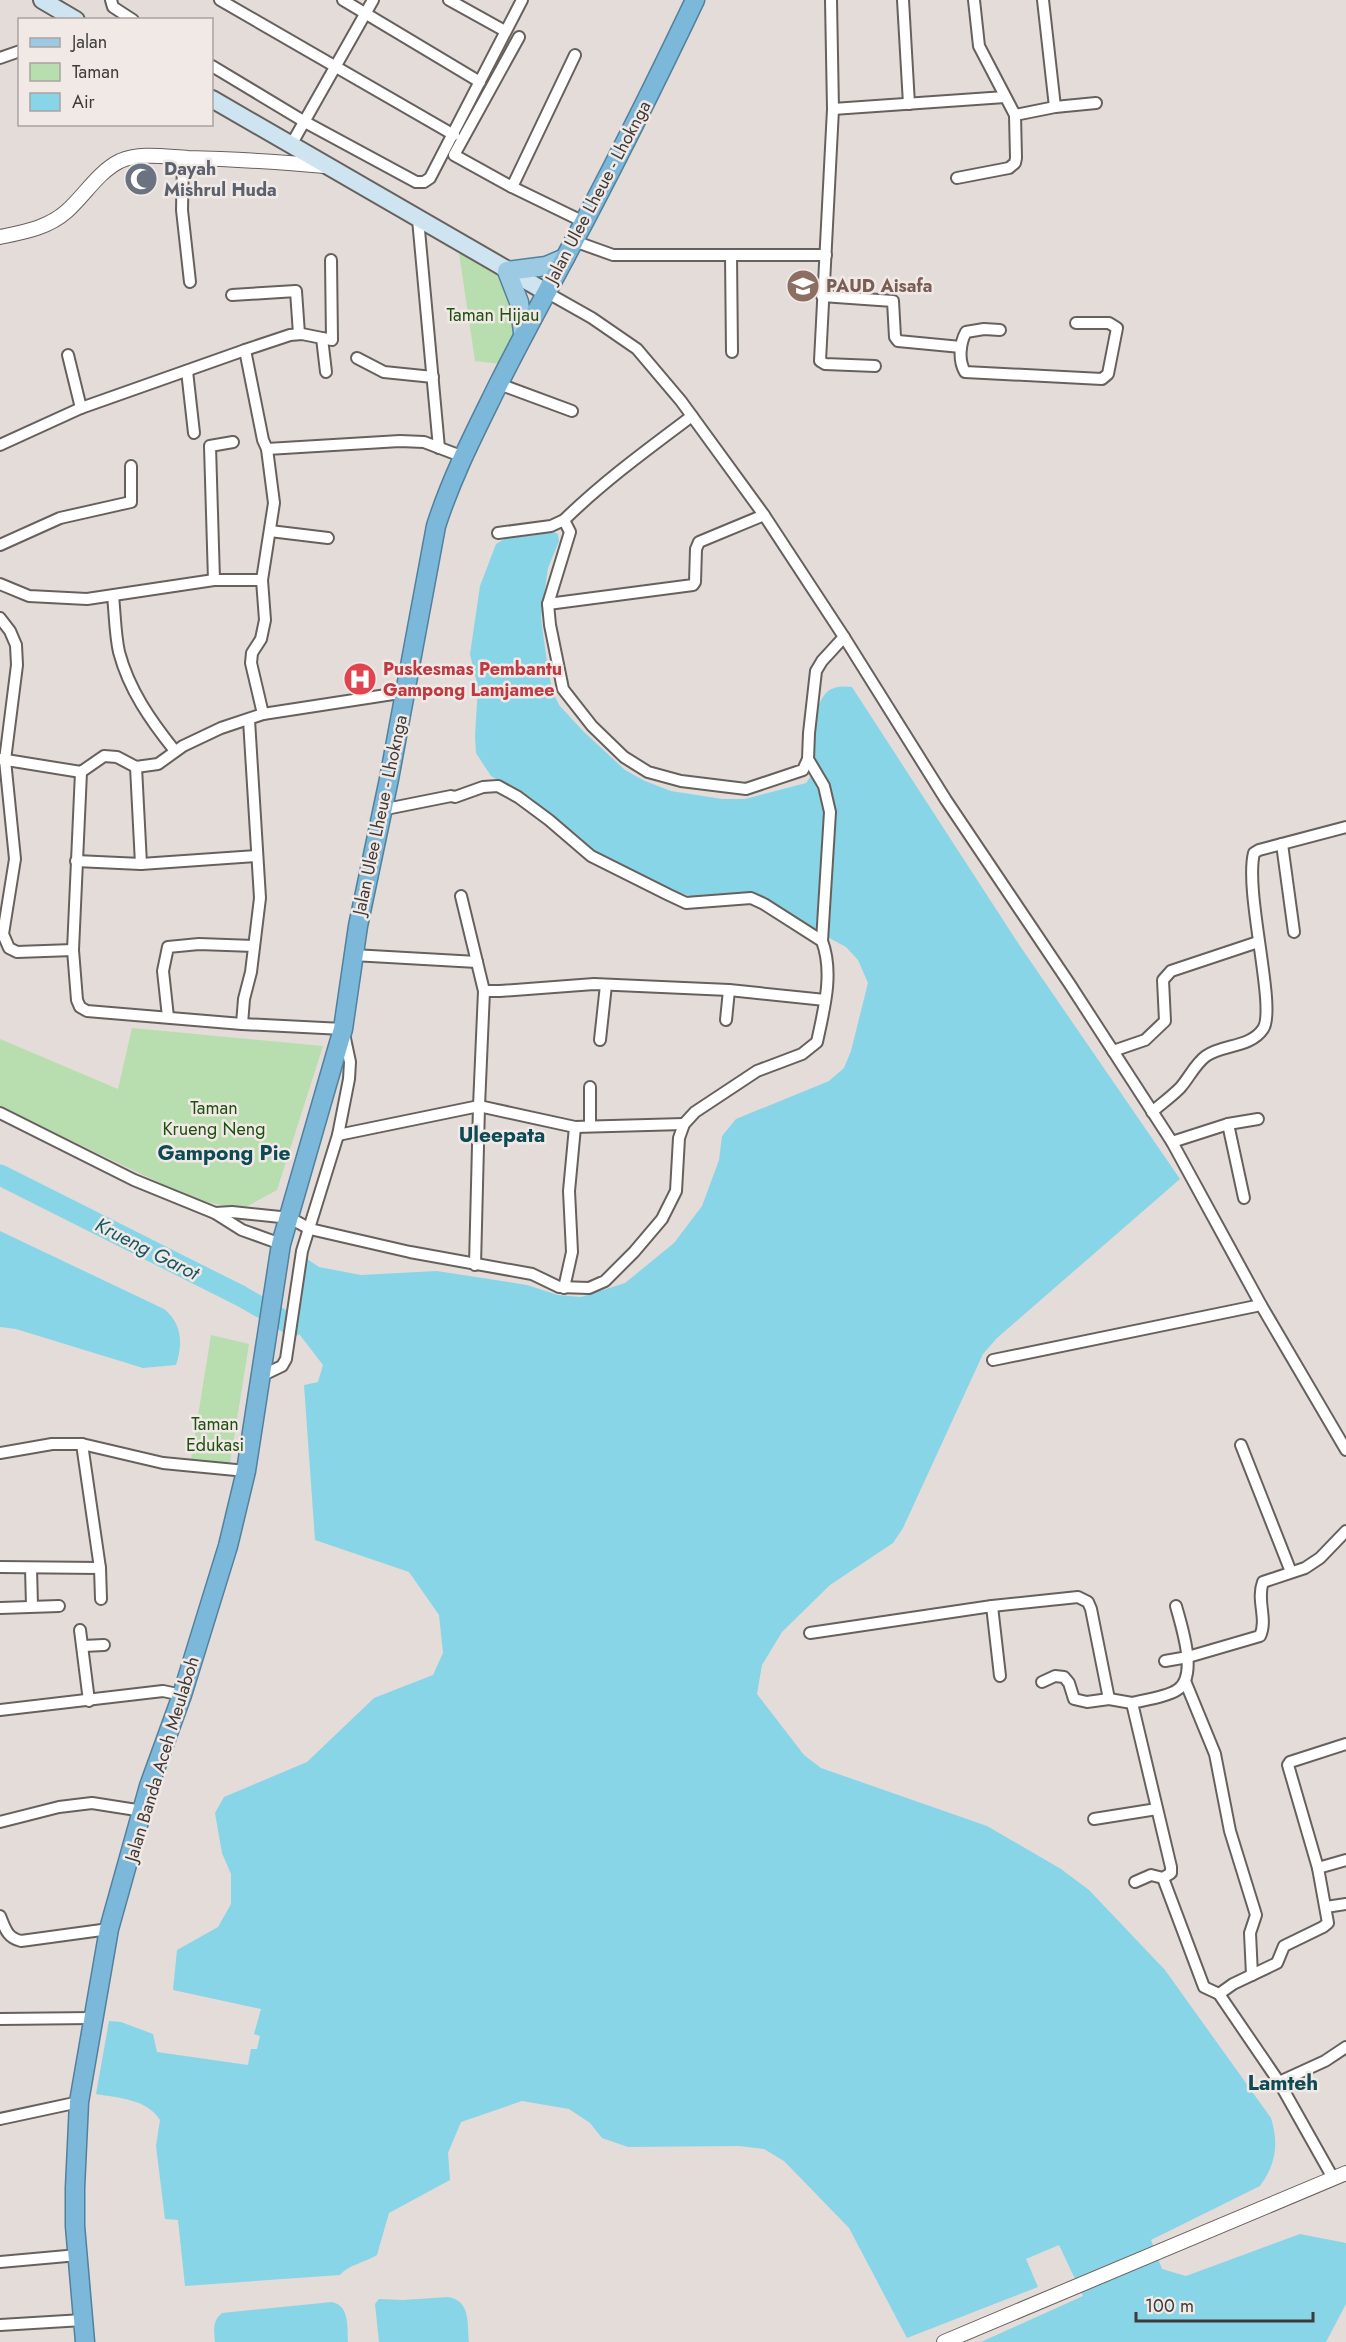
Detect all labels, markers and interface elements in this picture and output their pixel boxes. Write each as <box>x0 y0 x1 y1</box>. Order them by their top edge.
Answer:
legend <box>18 18 213 126</box>
text: Jalan <box>70 29 107 55</box>
text: Taman <box>72 59 119 85</box>
text: Air <box>72 89 96 115</box>
street label: Jalan Ulee Lheue - Lhoknga <box>538 96 657 290</box>
place label: Dayah Mishrul Huda <box>164 156 277 203</box>
mosque icon: Dayah Mishrul Huda <box>123 161 159 197</box>
school or university icon: PAUD Aisafa <box>785 268 821 304</box>
place label: PAUD Aisafa <box>826 273 932 299</box>
park label: Taman Hijau <box>447 302 539 328</box>
place label: Puskesmas Pembantu Gampong Lamjamee <box>383 656 562 703</box>
hospital icon: Puskesmas Pembantu Gampong Lamjamee <box>342 661 378 697</box>
street label: Jalan Ulee Lheue - Lhoknga <box>346 713 414 919</box>
park label: Taman Krueng Neng <box>162 1095 266 1142</box>
district label: Uleepata <box>459 1120 545 1150</box>
district label: Gampong Pie <box>157 1138 291 1168</box>
water label: Krueng Garot <box>90 1210 205 1288</box>
park label: Taman Edukasi <box>186 1411 244 1458</box>
street label: Jalan Banda Aceh Meulaboh <box>118 1653 206 1867</box>
district label: Lamteh <box>1248 2068 1318 2098</box>
scale bar <box>1136 2285 1313 2323</box>
text: 100 m <box>1145 2293 1194 2319</box>

